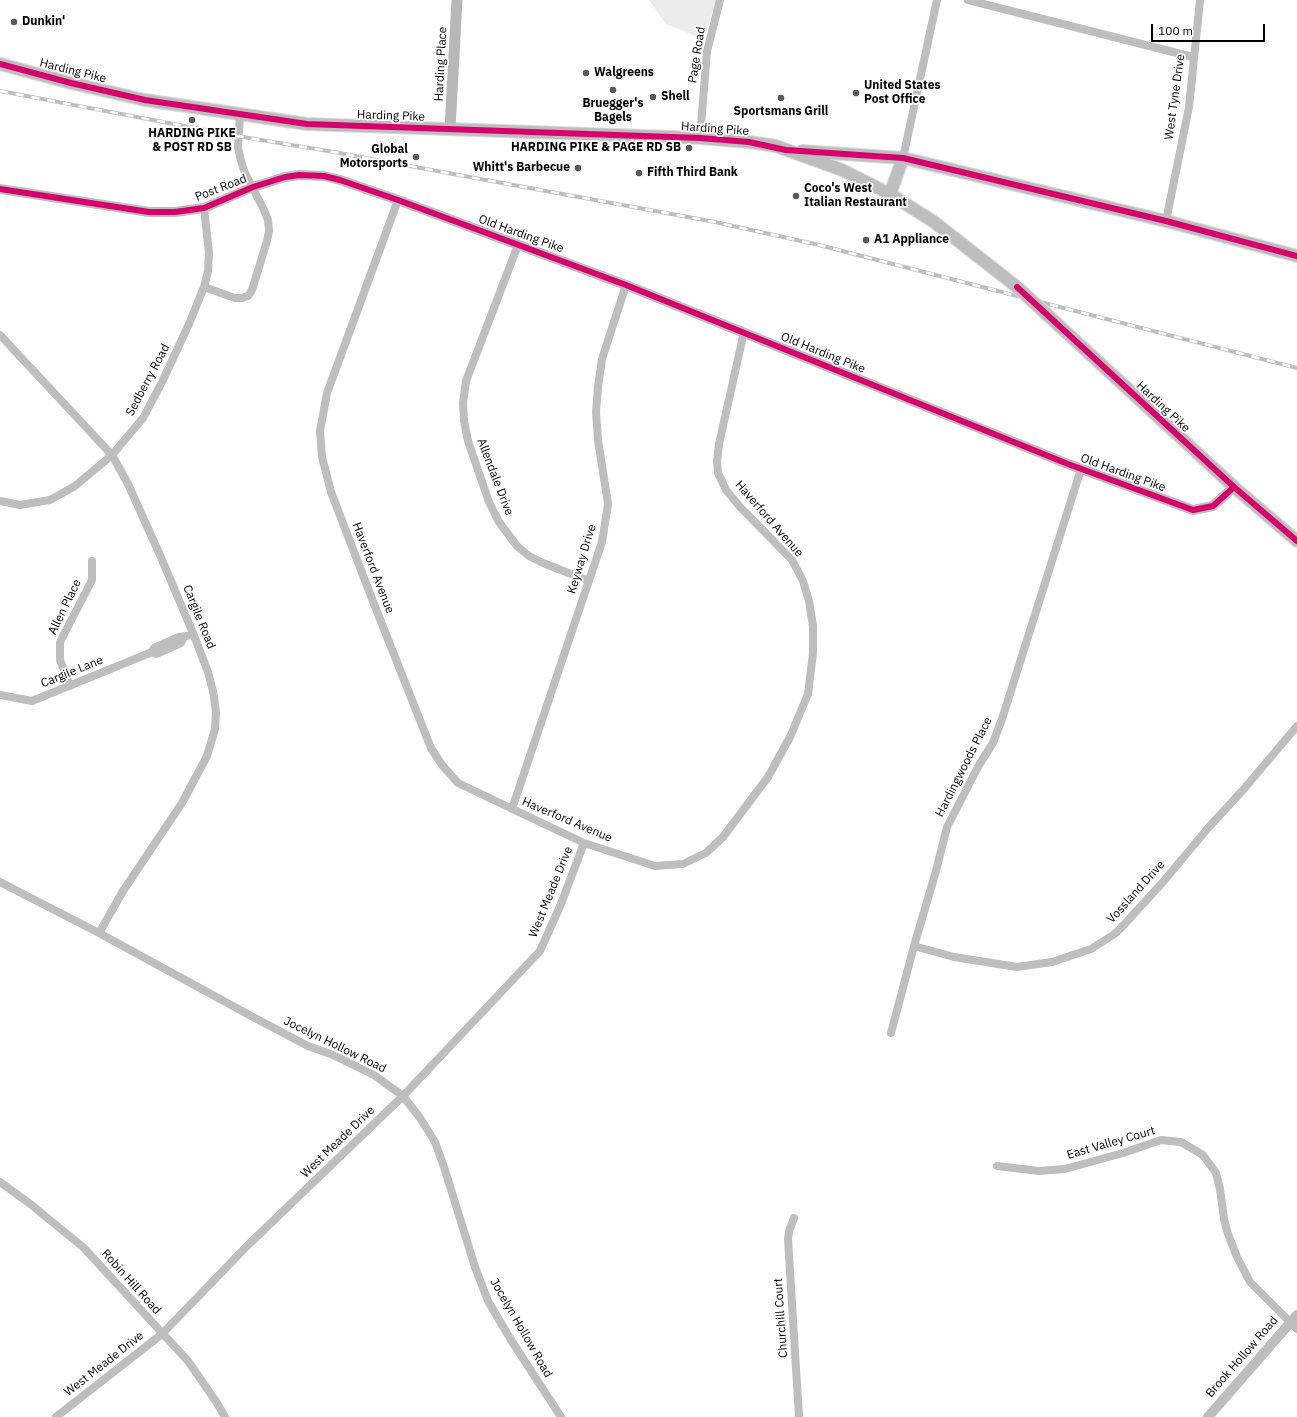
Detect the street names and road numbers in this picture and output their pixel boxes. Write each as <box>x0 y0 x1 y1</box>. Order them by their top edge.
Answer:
street label: Harding Place <box>432 26 450 102</box>
street label: Page Road <box>685 26 709 84</box>
street label: West Tyne Drive <box>1162 53 1188 141</box>
street label: Harding Pike <box>38 56 108 86</box>
street label: Harding Pike <box>357 108 425 124</box>
street label: Harding Pike <box>681 119 749 139</box>
street label: Post Road <box>193 172 249 204</box>
street label: Old Harding Pike <box>476 212 566 256</box>
street label: Old Harding Pike <box>779 330 867 376</box>
street label: Sedberry Road <box>123 342 173 418</box>
street label: Harding Pike <box>1133 378 1193 436</box>
street label: Allendale Drive <box>474 436 516 518</box>
street label: Old Harding Pike <box>1078 451 1168 495</box>
street label: Haverford Avenue <box>732 478 806 560</box>
street label: Haverford Avenue <box>349 520 397 616</box>
street label: Keyway Drive <box>565 522 599 596</box>
street label: Allen Place <box>45 577 85 637</box>
street label: Cargile Road <box>180 583 218 651</box>
street label: Cargile Lane <box>39 653 105 691</box>
street label: Hardingwoods Place <box>933 715 995 819</box>
street label: Haverford Avenue <box>520 795 614 845</box>
street label: West Meade Drive <box>526 844 576 940</box>
street label: Vossland Drive <box>1104 858 1168 926</box>
street label: Jocelyn Hollow Road <box>281 1014 389 1076</box>
street label: West Meade Drive <box>298 1103 378 1181</box>
street label: East Valley Court <box>1065 1124 1157 1162</box>
street label: Robin Hill Road <box>98 1247 164 1317</box>
street label: Jocelyn Hollow Road <box>487 1276 555 1380</box>
street label: Churchill Court <box>771 1277 791 1359</box>
street label: Brook Hollow Road <box>1203 1314 1281 1400</box>
street label: West Meade Drive <box>61 1329 147 1399</box>

